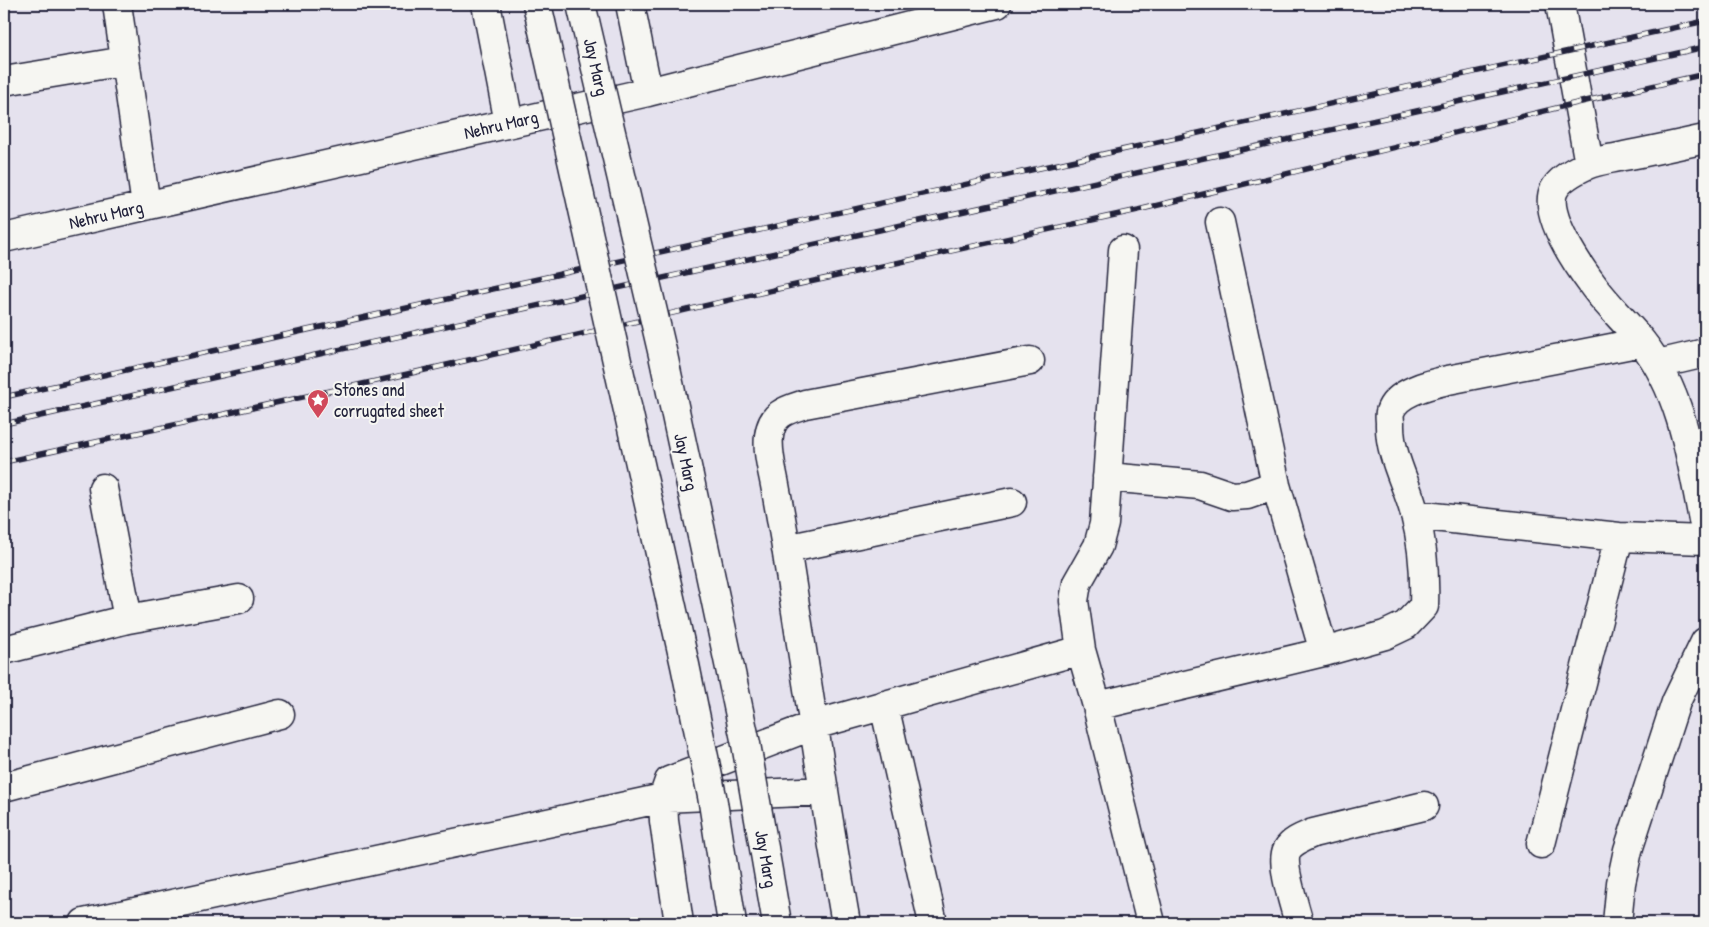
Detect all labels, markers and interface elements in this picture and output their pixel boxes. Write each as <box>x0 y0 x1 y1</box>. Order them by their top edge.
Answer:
street label: Jay Marg <box>578 36 615 98</box>
street label: Nehru Marg <box>461 104 540 145</box>
street label: Nehru Marg <box>66 194 145 235</box>
place label: Stones and corrugated sheet <box>334 377 445 423</box>
place icon: Stones and corrugated sheet <box>306 388 330 419</box>
street label: Jay Marg <box>668 431 705 493</box>
street label: Jay Marg <box>749 828 784 890</box>

